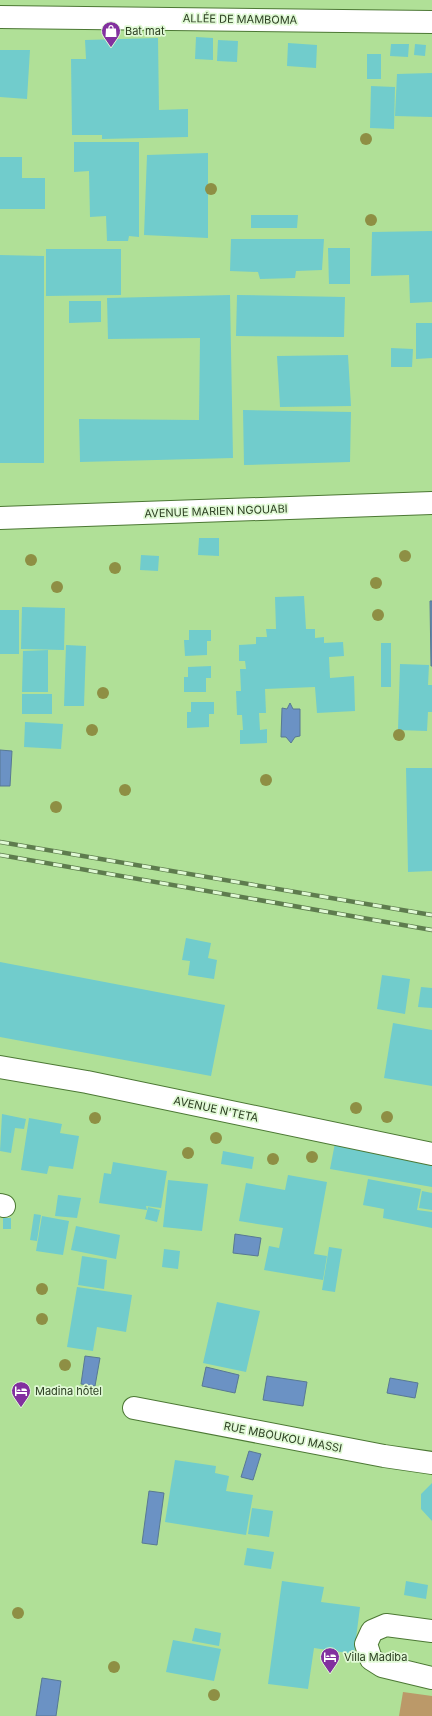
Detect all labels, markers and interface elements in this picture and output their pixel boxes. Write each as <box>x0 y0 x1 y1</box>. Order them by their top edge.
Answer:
street label: ALLÉE DE MAMBOMA <box>183 11 298 27</box>
shop icon: Bat mat <box>100 20 122 48</box>
place label: Bat mat <box>125 24 165 38</box>
street label: AVENUE MARIEN NGOUABI <box>144 502 288 520</box>
street label: AVENUE N'TETA <box>172 1093 260 1125</box>
hotel icon: Madina hôtel <box>10 1380 32 1408</box>
place label: Madina hôtel <box>35 1384 102 1398</box>
street label: RUE MBOUKOU MASSI <box>223 1419 343 1455</box>
hotel icon: Villa Madiba <box>319 1646 341 1674</box>
place label: Villa Madiba <box>344 1650 407 1664</box>

